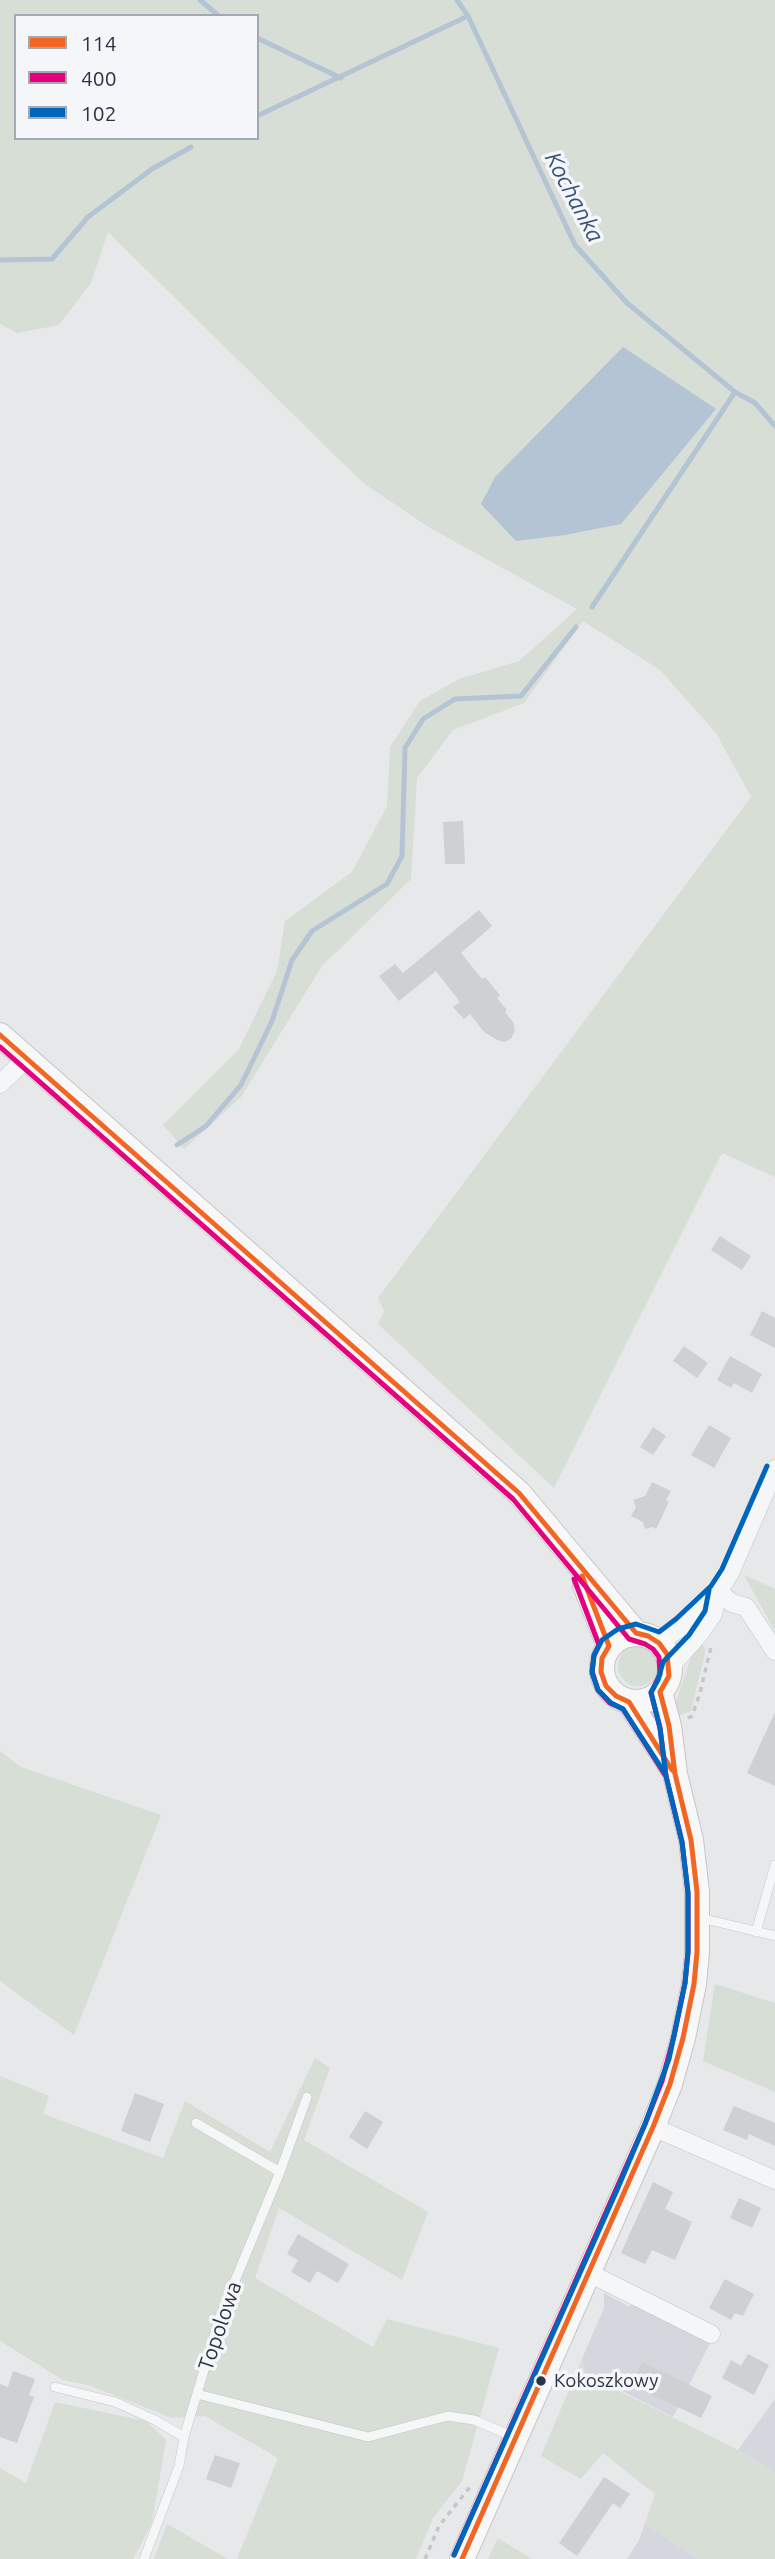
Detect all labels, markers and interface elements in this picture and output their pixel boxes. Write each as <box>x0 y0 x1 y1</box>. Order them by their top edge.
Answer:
legend <box>14 14 259 140</box>
text: 114 <box>81 31 117 55</box>
text: 400 <box>81 66 117 90</box>
text: 102 <box>81 101 117 125</box>
water label: Kochanka <box>539 147 609 247</box>
street label: Topolowa <box>193 2278 247 2374</box>
place label: Kokoszkowy <box>554 2370 658 2392</box>
marker: Kokoszkowy <box>534 2374 548 2388</box>

